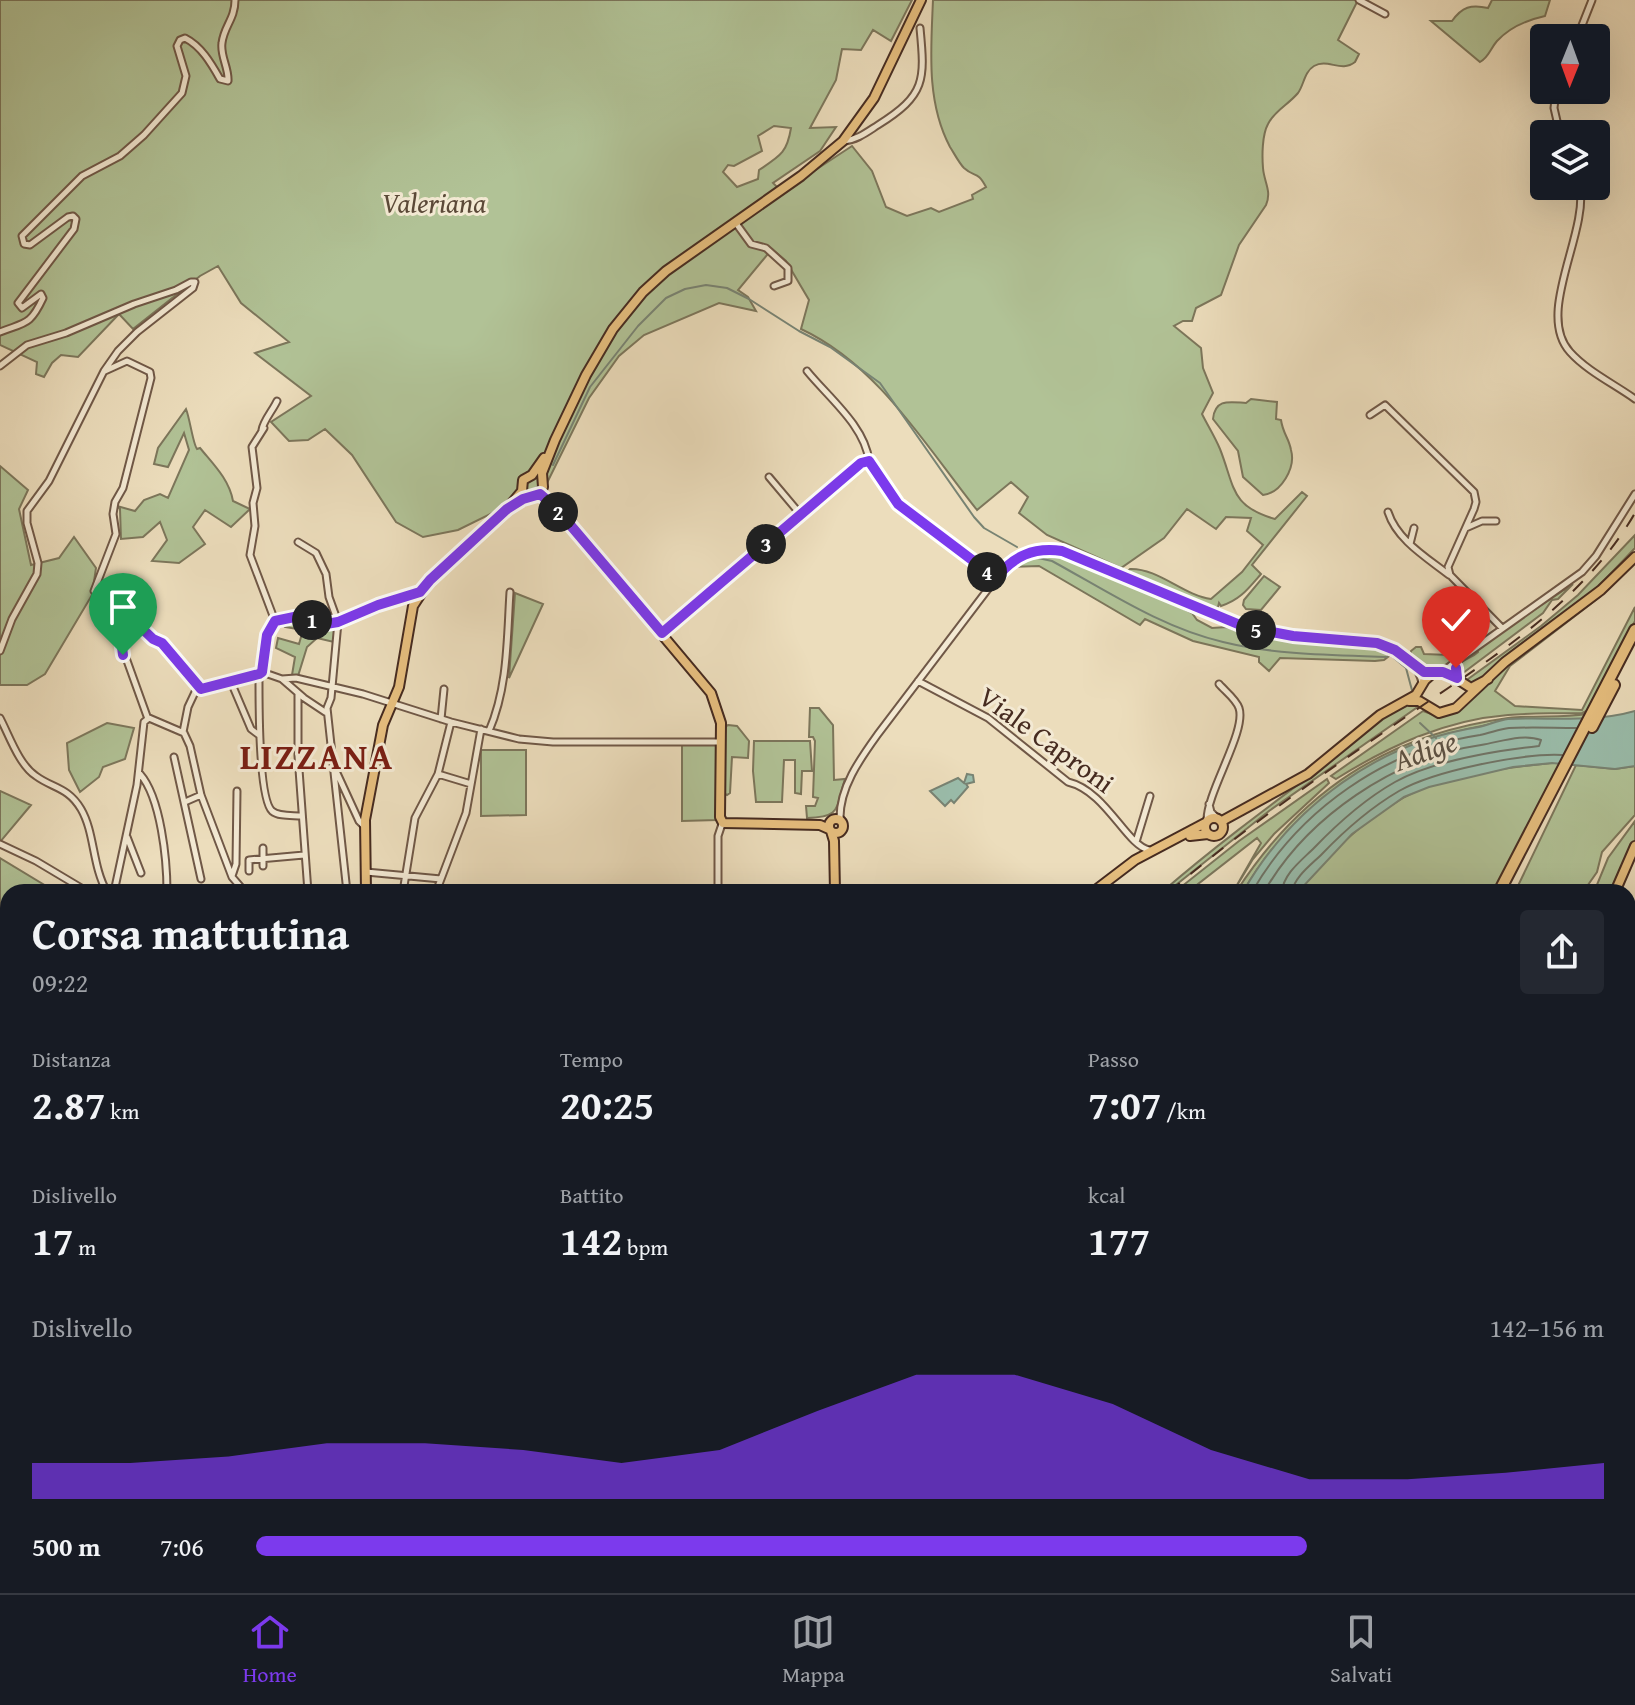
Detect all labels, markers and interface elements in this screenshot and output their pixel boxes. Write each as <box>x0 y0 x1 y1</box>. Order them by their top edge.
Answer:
north arrow <box>1530 24 1610 104</box>
map controls <box>1530 24 1610 200</box>
button: layers <box>1530 120 1610 200</box>
park label: Valeriana <box>382 182 486 223</box>
pin: 2 <box>538 492 578 532</box>
text: 2 <box>552 496 564 528</box>
pin: 3 <box>746 524 786 564</box>
text: 3 <box>760 528 772 560</box>
pin: 4 <box>967 552 1007 592</box>
text: 4 <box>981 556 993 588</box>
pin <box>89 573 157 655</box>
icon: arrive <box>101 585 145 629</box>
pin <box>1422 586 1490 668</box>
icon: check <box>1434 598 1478 642</box>
pin: 1 <box>292 600 332 640</box>
text: 1 <box>306 604 318 636</box>
pin: 5 <box>1236 610 1276 650</box>
text: 5 <box>1250 614 1262 646</box>
street label: Viale Caproni <box>971 676 1124 802</box>
water label: Adige <box>1386 718 1463 782</box>
district label: LIZZANA <box>240 729 394 782</box>
text: Corsa mattutina <box>32 901 349 965</box>
button: share <box>1520 910 1604 994</box>
text: 09:22 <box>32 963 88 1002</box>
text: Distanza <box>32 1043 111 1075</box>
text: Tempo <box>560 1043 623 1075</box>
text: Passo <box>1088 1043 1139 1075</box>
text: 2.87 <box>32 1075 105 1134</box>
text: 20:25 <box>560 1075 654 1134</box>
text: 7:07 <box>1088 1075 1161 1134</box>
text: km <box>105 1095 139 1127</box>
text: /km <box>1161 1095 1206 1127</box>
text: Dislivello <box>32 1179 117 1211</box>
text: Battito <box>560 1179 624 1211</box>
text: kcal <box>1088 1179 1126 1211</box>
text: 17 <box>32 1211 73 1270</box>
text: 142 <box>560 1211 622 1270</box>
text: 177 <box>1088 1211 1150 1270</box>
text: m <box>73 1231 96 1263</box>
text: bpm <box>622 1231 668 1263</box>
text: Dislivello <box>32 1308 132 1347</box>
text: 142–156 m <box>1490 1308 1604 1347</box>
text: 500 m <box>32 1527 100 1566</box>
text: 7:06 <box>160 1527 204 1566</box>
tab: Home <box>243 1610 297 1690</box>
tab: Mappa <box>782 1610 845 1690</box>
tab: Salvati <box>1330 1610 1392 1690</box>

